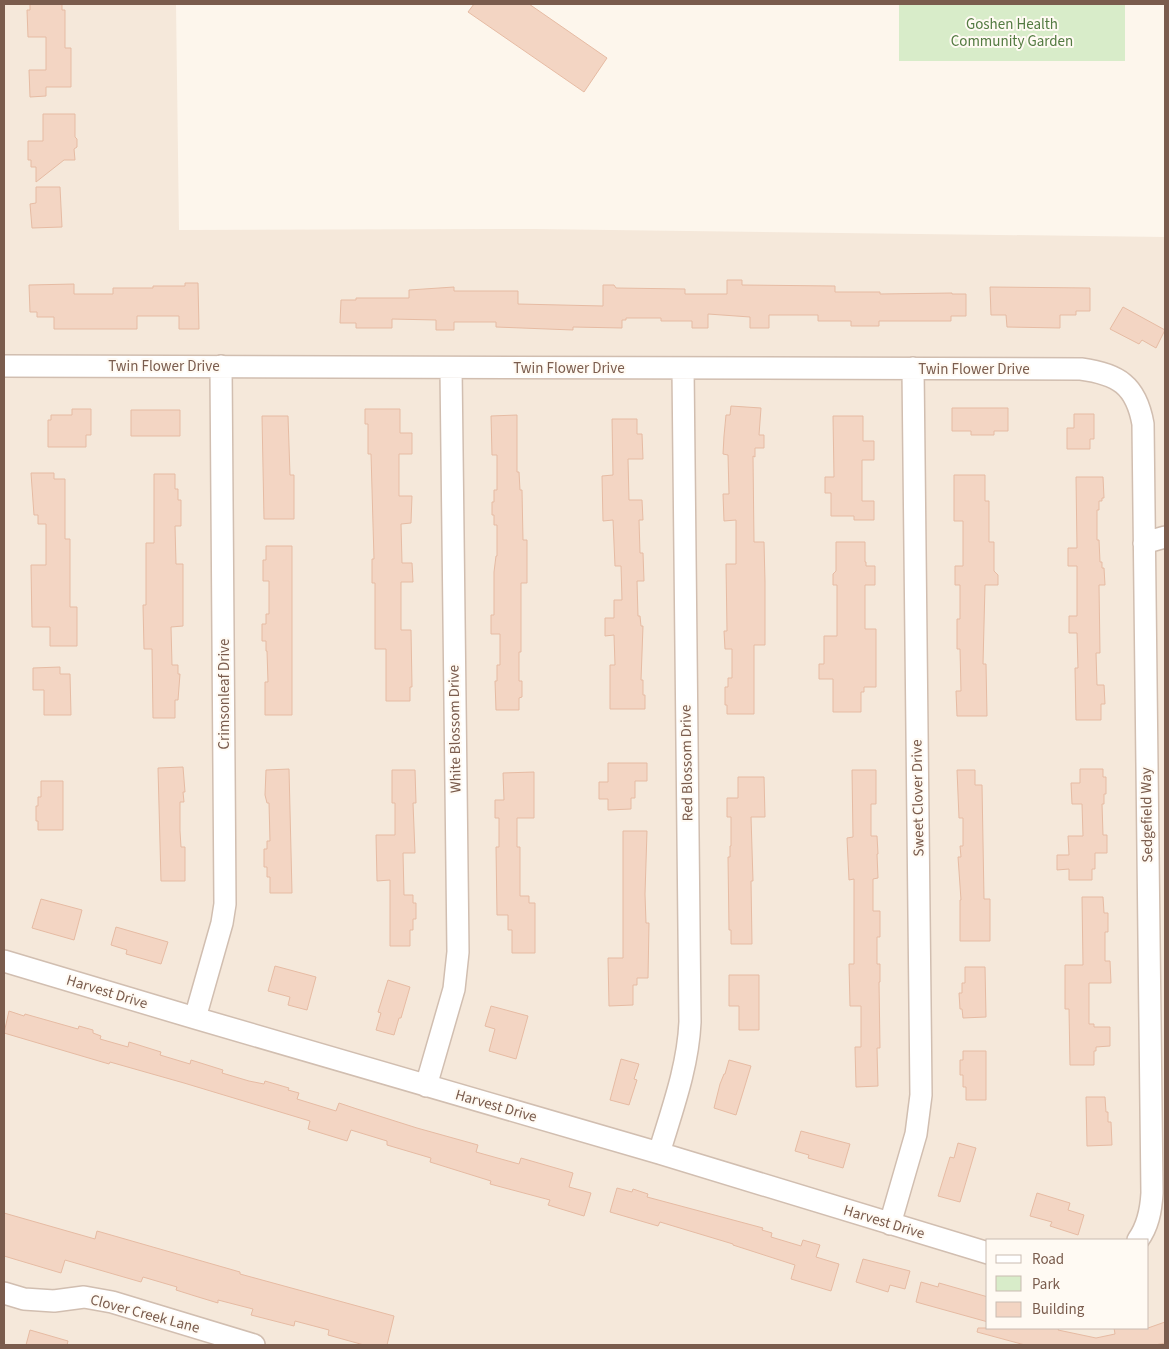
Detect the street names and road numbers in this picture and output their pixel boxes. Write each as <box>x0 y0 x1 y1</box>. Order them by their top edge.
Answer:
street label: Twin Flower Drive <box>108 356 220 377</box>
street label: Twin Flower Drive <box>513 358 625 379</box>
street label: Twin Flower Drive <box>918 359 1030 380</box>
street label: Crimsonleaf Drive <box>214 638 235 750</box>
street label: White Blossom Drive <box>443 665 467 793</box>
street label: Red Blossom Drive <box>675 705 699 821</box>
street label: Sweet Clover Drive <box>906 739 930 857</box>
street label: Sedgefield Way <box>1136 767 1158 863</box>
street label: Harvest Drive <box>64 970 150 1014</box>
street label: Harvest Drive <box>453 1084 539 1128</box>
street label: Harvest Drive <box>841 1200 927 1244</box>
street label: Clover Creek Lane <box>88 1289 202 1339</box>

